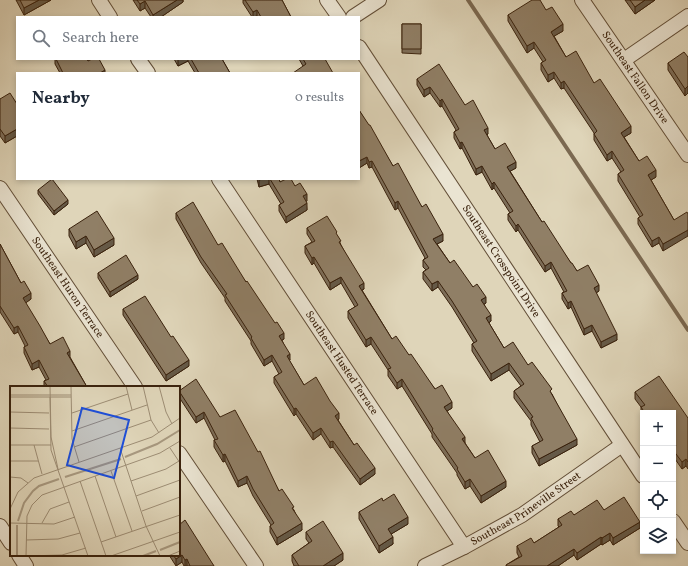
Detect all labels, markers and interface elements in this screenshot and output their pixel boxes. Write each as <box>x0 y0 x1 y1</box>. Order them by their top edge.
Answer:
search box <box>16 16 360 60</box>
icon: search <box>30 27 52 49</box>
text: Search here <box>62 28 139 49</box>
street label: Southeast Fallon Drive <box>598 28 672 127</box>
text: Nearby <box>32 87 90 110</box>
text: 0 results <box>295 89 344 107</box>
street label: Southeast Crosspoint Drive <box>458 202 544 321</box>
street label: Southeast Huron Terrace <box>28 234 107 341</box>
street label: Southeast Husted Terrace <box>301 308 382 418</box>
inset map <box>10 386 180 556</box>
map controls <box>640 410 676 554</box>
button: + <box>640 410 676 446</box>
button: − <box>640 446 676 482</box>
street label: Southeast Prineville Street <box>468 468 584 549</box>
button: locate <box>640 482 676 518</box>
button: layers <box>640 518 676 554</box>

